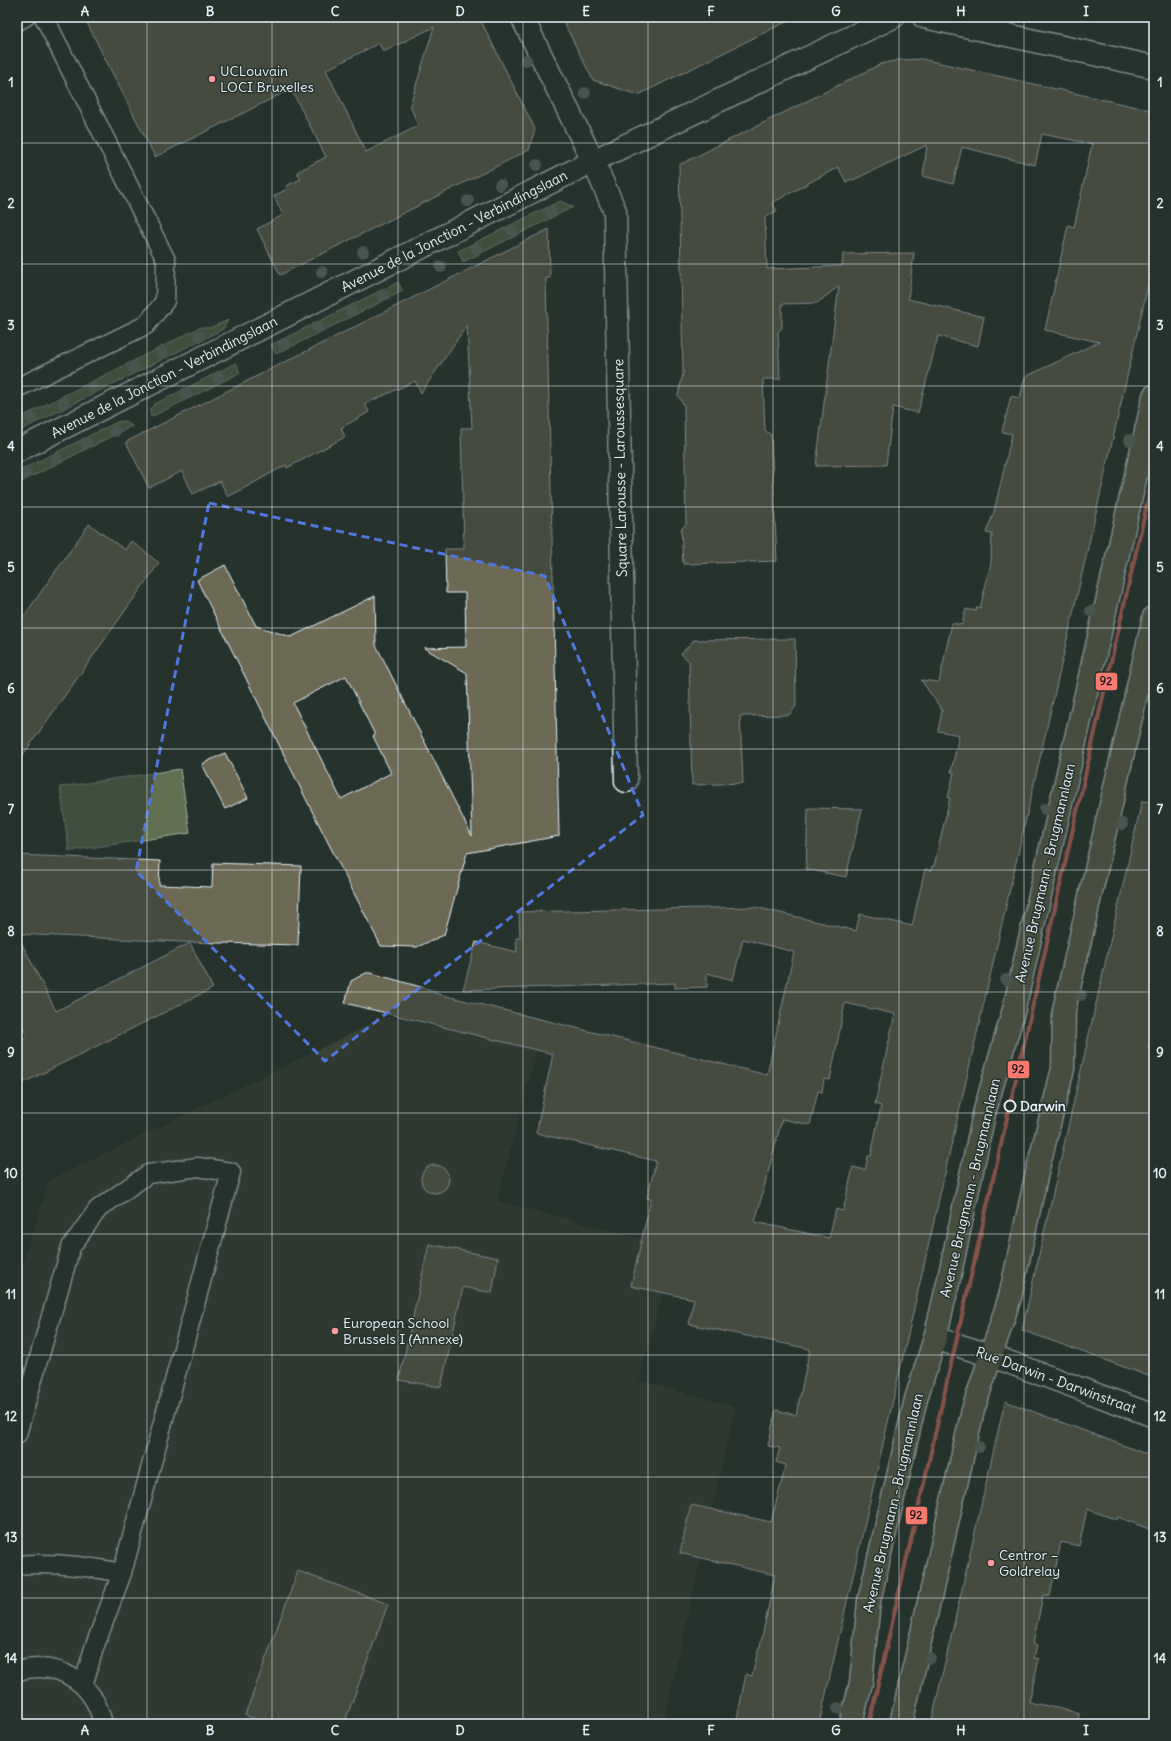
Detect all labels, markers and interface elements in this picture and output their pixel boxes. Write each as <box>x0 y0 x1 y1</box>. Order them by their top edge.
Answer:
text: A <box>81 3 90 20</box>
text: B <box>206 3 215 20</box>
text: C <box>331 3 340 20</box>
text: D <box>455 3 465 20</box>
text: E <box>582 3 590 20</box>
text: F <box>707 3 715 20</box>
text: G <box>831 3 841 20</box>
text: H <box>956 3 966 20</box>
text: I <box>1083 3 1089 20</box>
place label: UCLouvain LOCI Bruxelles <box>220 62 314 96</box>
text: 1 <box>8 74 14 91</box>
marker: UCLouvain LOCI Bruxelles <box>207 74 217 84</box>
text: 1 <box>1157 74 1163 91</box>
street label: Avenue de la Jonction - Verbindingslaan <box>338 166 570 296</box>
text: 2 <box>7 195 15 212</box>
text: 2 <box>1156 195 1164 212</box>
street label: Avenue de la Jonction - Verbindingslaan <box>48 312 280 442</box>
text: 3 <box>7 317 15 334</box>
text: 3 <box>1156 317 1164 334</box>
street label: Square Larousse - Laroussesquare <box>609 359 631 577</box>
text: 4 <box>7 438 15 455</box>
text: 4 <box>1156 438 1164 455</box>
text: 5 <box>7 559 15 576</box>
text: 5 <box>1156 559 1164 576</box>
line badge: 92 <box>1095 672 1118 691</box>
text: 92 <box>1100 674 1112 688</box>
text: 6 <box>7 680 15 697</box>
text: 6 <box>1156 680 1164 697</box>
street label: Avenue Brugmann - Brugmannlaan <box>1011 762 1079 984</box>
text: 7 <box>8 801 15 818</box>
text: 7 <box>1157 801 1164 818</box>
text: 8 <box>7 923 15 940</box>
text: 8 <box>1156 923 1164 940</box>
text: 9 <box>7 1044 15 1061</box>
text: 9 <box>1156 1044 1164 1061</box>
line badge: 92 <box>1007 1060 1030 1079</box>
text: 92 <box>1012 1062 1024 1076</box>
street label: Avenue Brugmann - Brugmannlaan <box>936 1077 1004 1299</box>
place label: Darwin <box>1020 1097 1066 1115</box>
marker: Darwin <box>1003 1099 1017 1113</box>
text: 10 <box>4 1165 18 1182</box>
text: 10 <box>1153 1165 1167 1182</box>
text: 11 <box>6 1286 16 1303</box>
text: 11 <box>1155 1286 1165 1303</box>
place label: European School Brussels I (Annexe) <box>343 1314 463 1348</box>
marker: European School Brussels I (Annexe) <box>330 1326 340 1336</box>
street label: Rue Darwin - Darwinstraat <box>973 1343 1139 1418</box>
street label: Avenue Brugmann - Brugmannlaan <box>859 1392 927 1614</box>
text: 12 <box>5 1408 17 1425</box>
text: 12 <box>1154 1408 1166 1425</box>
line badge: 92 <box>905 1506 928 1525</box>
text: 92 <box>910 1508 922 1522</box>
text: 13 <box>5 1529 17 1546</box>
text: 13 <box>1154 1529 1166 1546</box>
place label: Centror – Goldrelay <box>999 1546 1060 1580</box>
marker: Centror – Goldrelay <box>986 1558 996 1568</box>
text: 14 <box>5 1650 18 1667</box>
text: 14 <box>1154 1650 1167 1667</box>
text: A <box>81 1722 90 1739</box>
text: B <box>206 1722 215 1739</box>
text: C <box>331 1722 340 1739</box>
text: D <box>455 1722 465 1739</box>
text: E <box>582 1722 590 1739</box>
text: F <box>707 1722 715 1739</box>
text: G <box>831 1722 841 1739</box>
text: H <box>956 1722 966 1739</box>
text: I <box>1083 1722 1089 1739</box>

